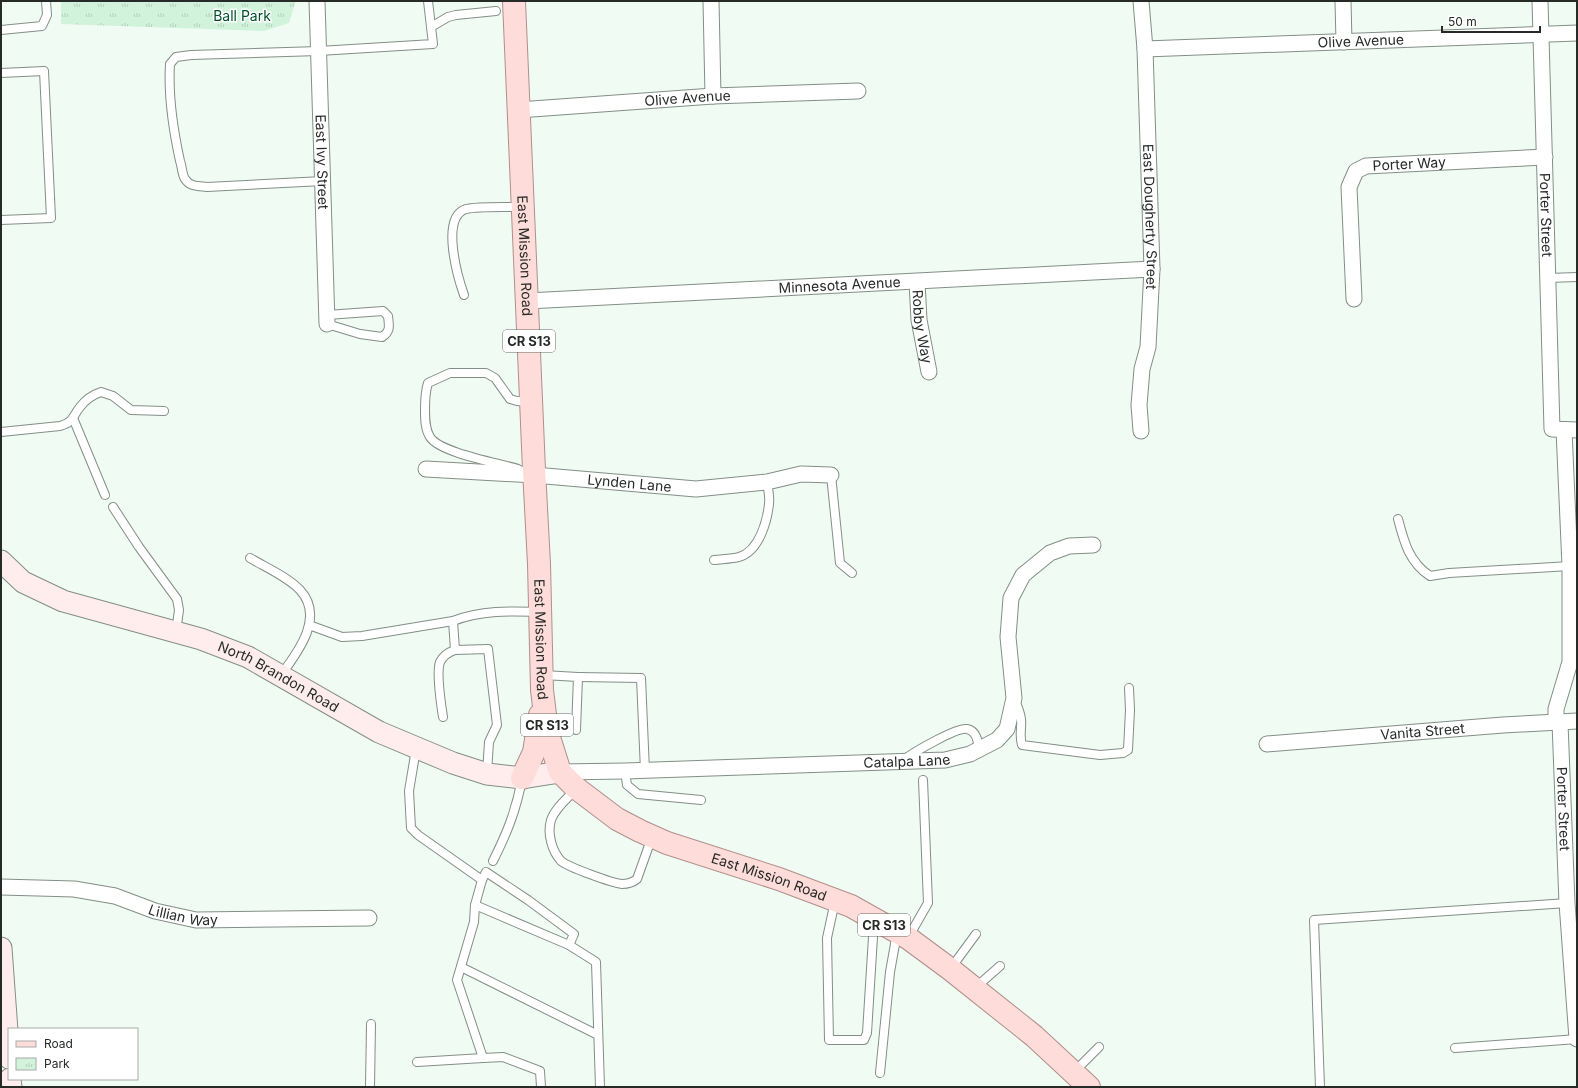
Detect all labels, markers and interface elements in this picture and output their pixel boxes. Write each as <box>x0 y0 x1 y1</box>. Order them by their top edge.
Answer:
park label: Ball Park <box>213 7 271 24</box>
scale bar <box>1442 8 1540 34</box>
text: 50 m <box>1448 14 1477 29</box>
street label: Olive Avenue <box>1317 30 1404 51</box>
street label: Olive Avenue <box>644 86 731 109</box>
street label: East Ivy Street <box>313 114 332 210</box>
street label: East Dougherty Street <box>1140 144 1161 290</box>
street label: Porter Way <box>1372 153 1446 174</box>
street label: Porter Street <box>1537 173 1556 258</box>
street label: East Mission Road <box>514 195 536 316</box>
street label: Minnesota Avenue <box>778 273 901 296</box>
street label: Robby Way <box>909 289 936 365</box>
road number: CR S13 <box>503 330 555 352</box>
street label: Lynden Lane <box>587 471 672 495</box>
street label: East Mission Road <box>531 579 552 701</box>
street label: North Brandon Road <box>216 637 342 715</box>
road number: CR S13 <box>521 714 573 736</box>
street label: Vanita Street <box>1380 719 1466 743</box>
street label: Catalpa Lane <box>863 750 952 771</box>
street label: Porter Street <box>1554 767 1574 852</box>
street label: East Mission Road <box>709 849 829 904</box>
street label: Lillian Way <box>146 900 218 929</box>
road number: CR S13 <box>858 914 910 936</box>
legend <box>8 1028 138 1080</box>
text: Road <box>44 1036 73 1051</box>
text: Park <box>44 1056 70 1071</box>

